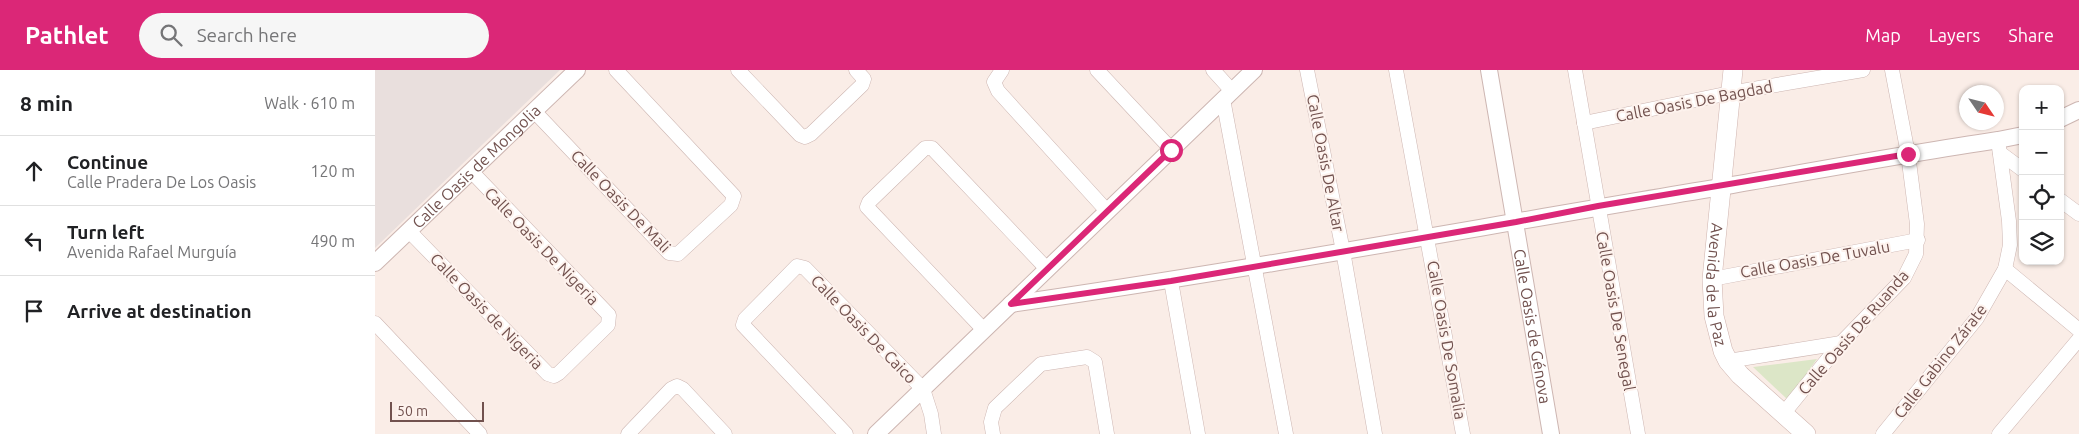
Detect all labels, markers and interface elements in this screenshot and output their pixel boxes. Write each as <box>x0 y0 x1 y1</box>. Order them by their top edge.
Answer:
search box <box>139 13 489 58</box>
icon: search <box>157 21 185 49</box>
text: Pathlet <box>25 22 109 49</box>
text: Search here <box>197 24 297 46</box>
text: Map <box>1865 25 1901 45</box>
text: Layers <box>1929 25 1980 45</box>
text: Share <box>2008 25 2054 45</box>
street label: Calle Oasis De Bagdad <box>1614 77 1774 125</box>
north arrow <box>1959 85 2004 130</box>
map controls <box>2019 85 2064 265</box>
button: + <box>2019 85 2064 130</box>
text: 8 min <box>20 91 73 115</box>
street label: Calle Oasis De Altar <box>1304 93 1348 233</box>
text: Walk · 610 m <box>264 94 355 112</box>
street label: Calle Oasis de Mongolia <box>408 101 544 232</box>
button: − <box>2019 130 2064 175</box>
route start <box>1160 139 1183 162</box>
route end <box>1897 143 1920 166</box>
street label: Calle Oasis De Mali <box>568 146 674 256</box>
text: Continue <box>67 151 148 173</box>
icon: ahead <box>20 157 48 185</box>
text: 120 m <box>310 162 355 180</box>
text: Calle Pradera De Los Oasis <box>67 173 256 191</box>
button: locate <box>2019 175 2064 220</box>
street label: Calle Oasis De Nigeria <box>481 184 603 308</box>
button: layers <box>2019 220 2064 265</box>
text: Turn left <box>67 221 145 243</box>
street label: Avenida de la Paz <box>1703 222 1730 348</box>
icon: left <box>20 227 48 255</box>
street label: Calle Oasis De Senegal <box>1593 230 1639 392</box>
text: 490 m <box>310 232 355 250</box>
street label: Calle Oasis De Tuvalu <box>1739 237 1891 281</box>
text: Avenida Rafael Murguía <box>67 243 237 261</box>
street label: Calle Oasis de Génova <box>1511 247 1555 405</box>
street label: Calle Oasis de Nigeria <box>427 249 547 373</box>
street label: Calle Oasis De Somalia <box>1424 259 1470 421</box>
street label: Calle Oasis De Ruanda <box>1794 266 1912 398</box>
street label: Calle Oasis De Caico <box>808 271 920 387</box>
icon: arrive <box>20 297 48 325</box>
text: Arrive at destination <box>67 300 252 322</box>
street label: Calle Gabino Zárate <box>1890 300 1990 422</box>
scale bar <box>390 399 484 422</box>
text: 50 m <box>397 403 428 419</box>

